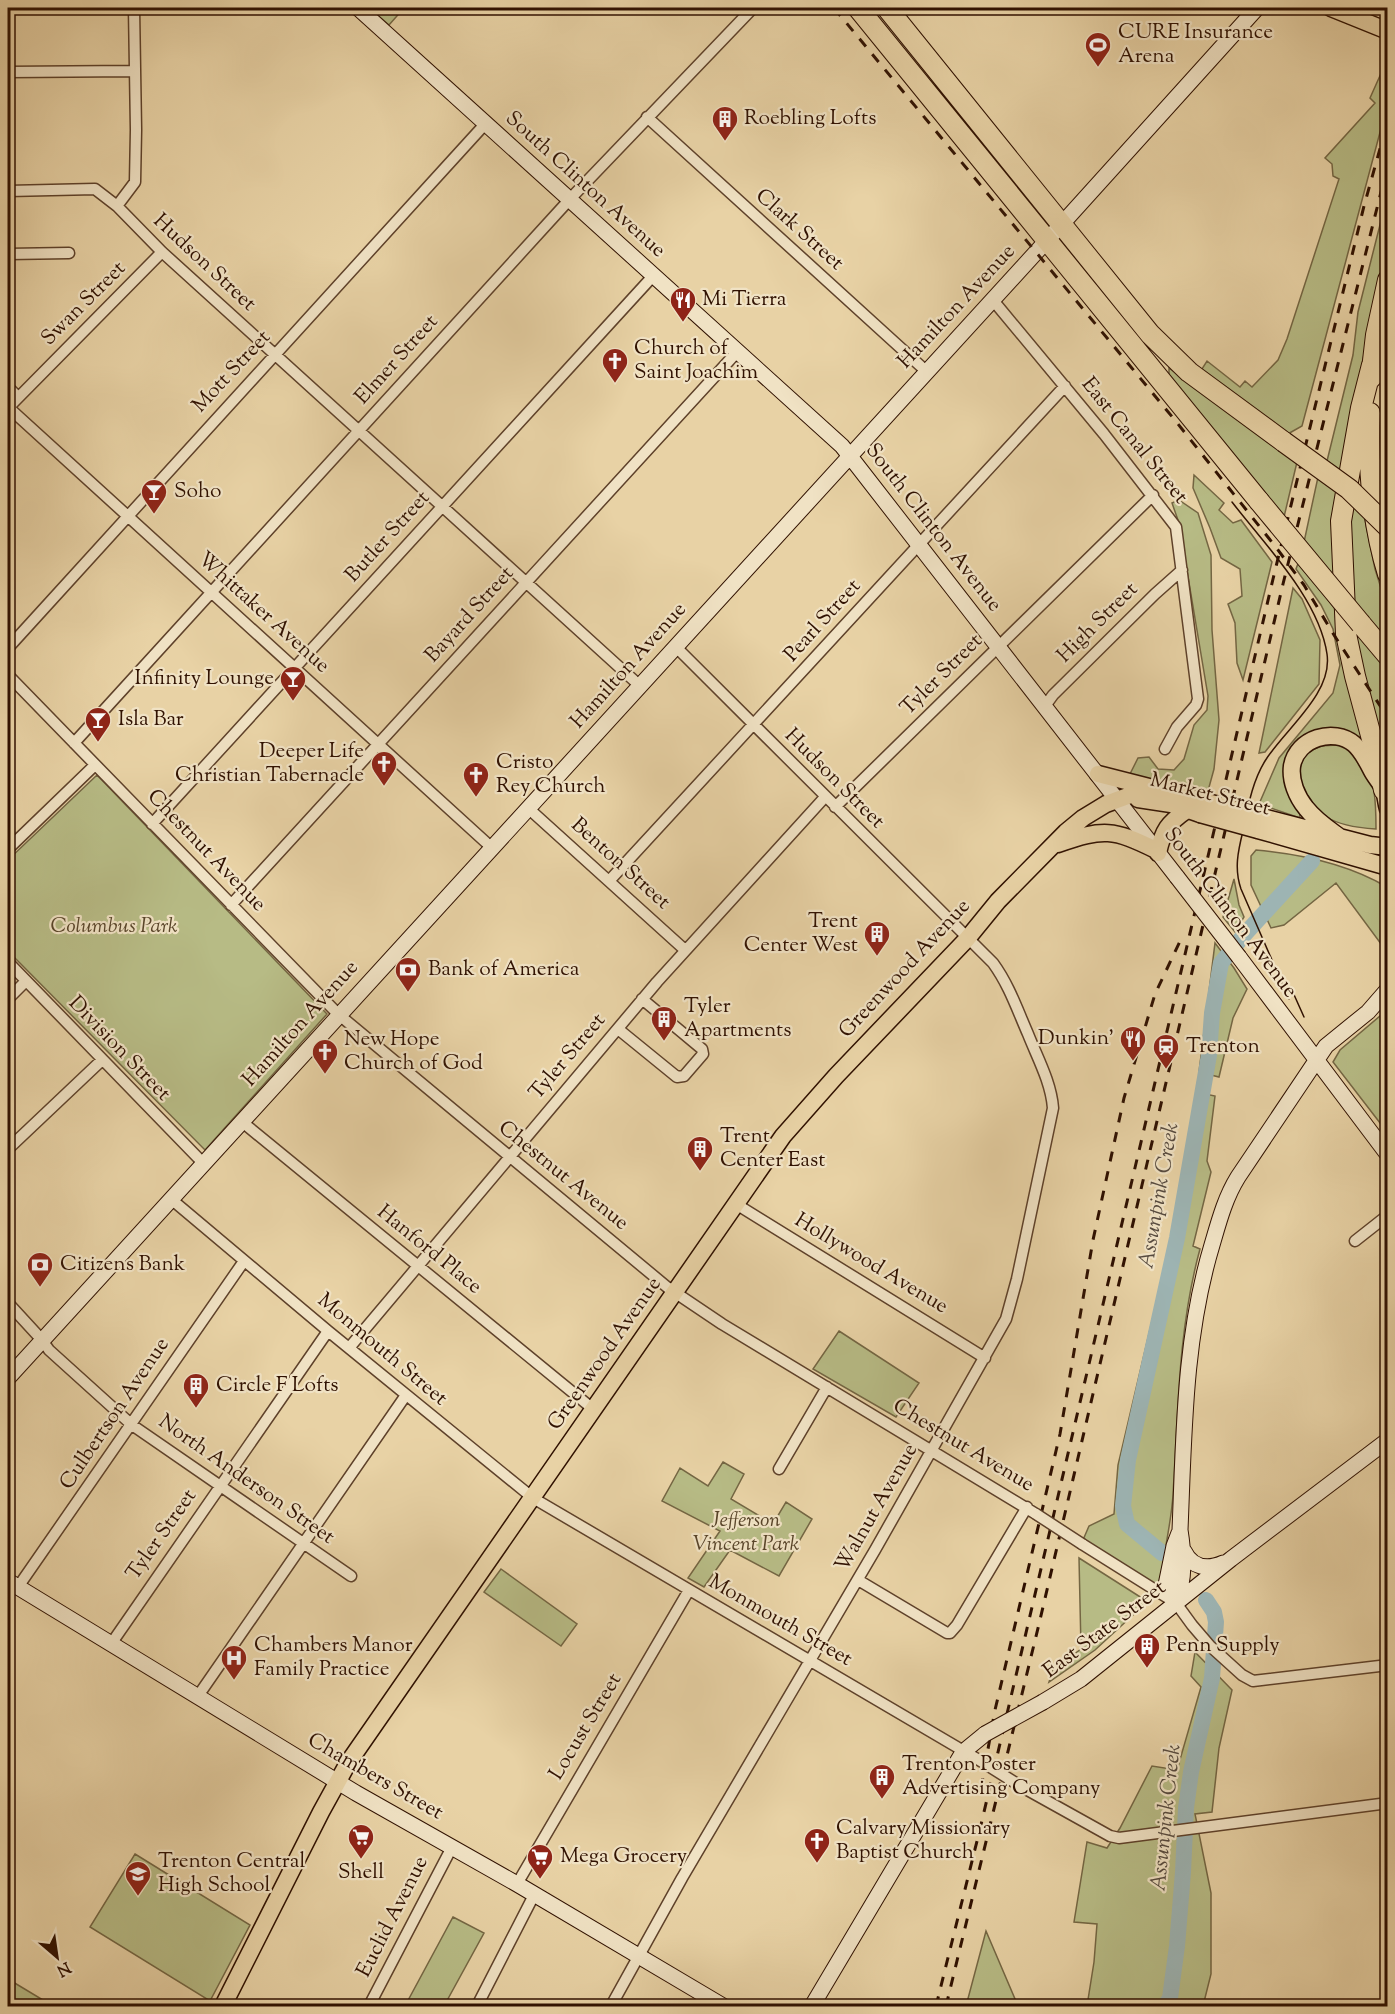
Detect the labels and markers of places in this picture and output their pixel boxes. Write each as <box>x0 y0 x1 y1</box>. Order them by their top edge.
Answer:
place label: CURE Insurance Arena <box>1118 18 1273 72</box>
sports icon: CURE Insurance Arena <box>1083 30 1113 68</box>
building icon: Roebling Lofts <box>710 104 740 142</box>
place label: Roebling Lofts <box>744 104 877 134</box>
restaurant icon: Mi Tierra <box>668 285 698 323</box>
place label: Mi Tierra <box>702 285 787 315</box>
place label: Church of Saint Joachim <box>634 334 758 388</box>
church icon: Church of Saint Joachim <box>600 346 630 384</box>
bar icon: Soho <box>139 477 169 515</box>
place label: Soho <box>174 477 222 507</box>
place label: Infinity Lounge <box>135 664 274 694</box>
bar icon: Infinity Lounge <box>278 664 308 702</box>
bar icon: Isla Bar <box>83 705 113 743</box>
place label: Isla Bar <box>118 705 184 735</box>
place label: Deeper Life Christian Tabernacle <box>175 737 364 791</box>
place label: Cristo Rey Church <box>496 748 606 802</box>
church icon: Deeper Life Christian Tabernacle <box>369 749 399 787</box>
church icon: Cristo Rey Church <box>461 760 491 798</box>
place label: Trent Center West <box>744 907 858 961</box>
building icon: Trent Center West <box>862 919 892 957</box>
bank icon: Bank of America <box>393 955 423 993</box>
place label: Bank of America <box>428 955 580 985</box>
place label: Tyler Apartments <box>684 992 792 1046</box>
building icon: Tyler Apartments <box>649 1004 679 1042</box>
place label: Dunkin' <box>1038 1024 1114 1054</box>
restaurant icon: Dunkin' <box>1118 1024 1148 1062</box>
place label: New Hope Church of God <box>344 1025 483 1079</box>
station icon: Trenton <box>1151 1032 1181 1070</box>
place label: Trenton <box>1186 1032 1260 1062</box>
church icon: New Hope Church of God <box>310 1037 340 1075</box>
place label: Trent Center East <box>720 1122 825 1176</box>
building icon: Trent Center East <box>685 1134 715 1172</box>
bank icon: Citizens Bank <box>25 1250 55 1288</box>
place label: Citizens Bank <box>60 1250 186 1280</box>
building icon: Circle F Lofts <box>181 1371 211 1409</box>
place label: Circle F Lofts <box>216 1371 339 1401</box>
place label: Chambers Manor Family Practice <box>254 1631 413 1685</box>
building icon: Penn Supply <box>1132 1631 1162 1669</box>
place label: Penn Supply <box>1166 1631 1280 1661</box>
hospital icon: Chambers Manor Family Practice <box>219 1643 249 1681</box>
place label: Trenton Poster Advertising Company <box>902 1750 1101 1804</box>
building icon: Trenton Poster Advertising Company <box>867 1762 897 1800</box>
place label: Calvary Missionary Baptist Church <box>836 1814 1011 1868</box>
supermarket icon: Shell <box>346 1822 376 1860</box>
church icon: Calvary Missionary Baptist Church <box>802 1826 832 1864</box>
supermarket icon: Mega Grocery <box>525 1842 555 1880</box>
place label: Mega Grocery <box>560 1842 688 1872</box>
place label: Trenton Central High School <box>158 1847 305 1901</box>
place label: Shell <box>338 1858 384 1888</box>
school or university icon: Trenton Central High School <box>123 1859 153 1897</box>

